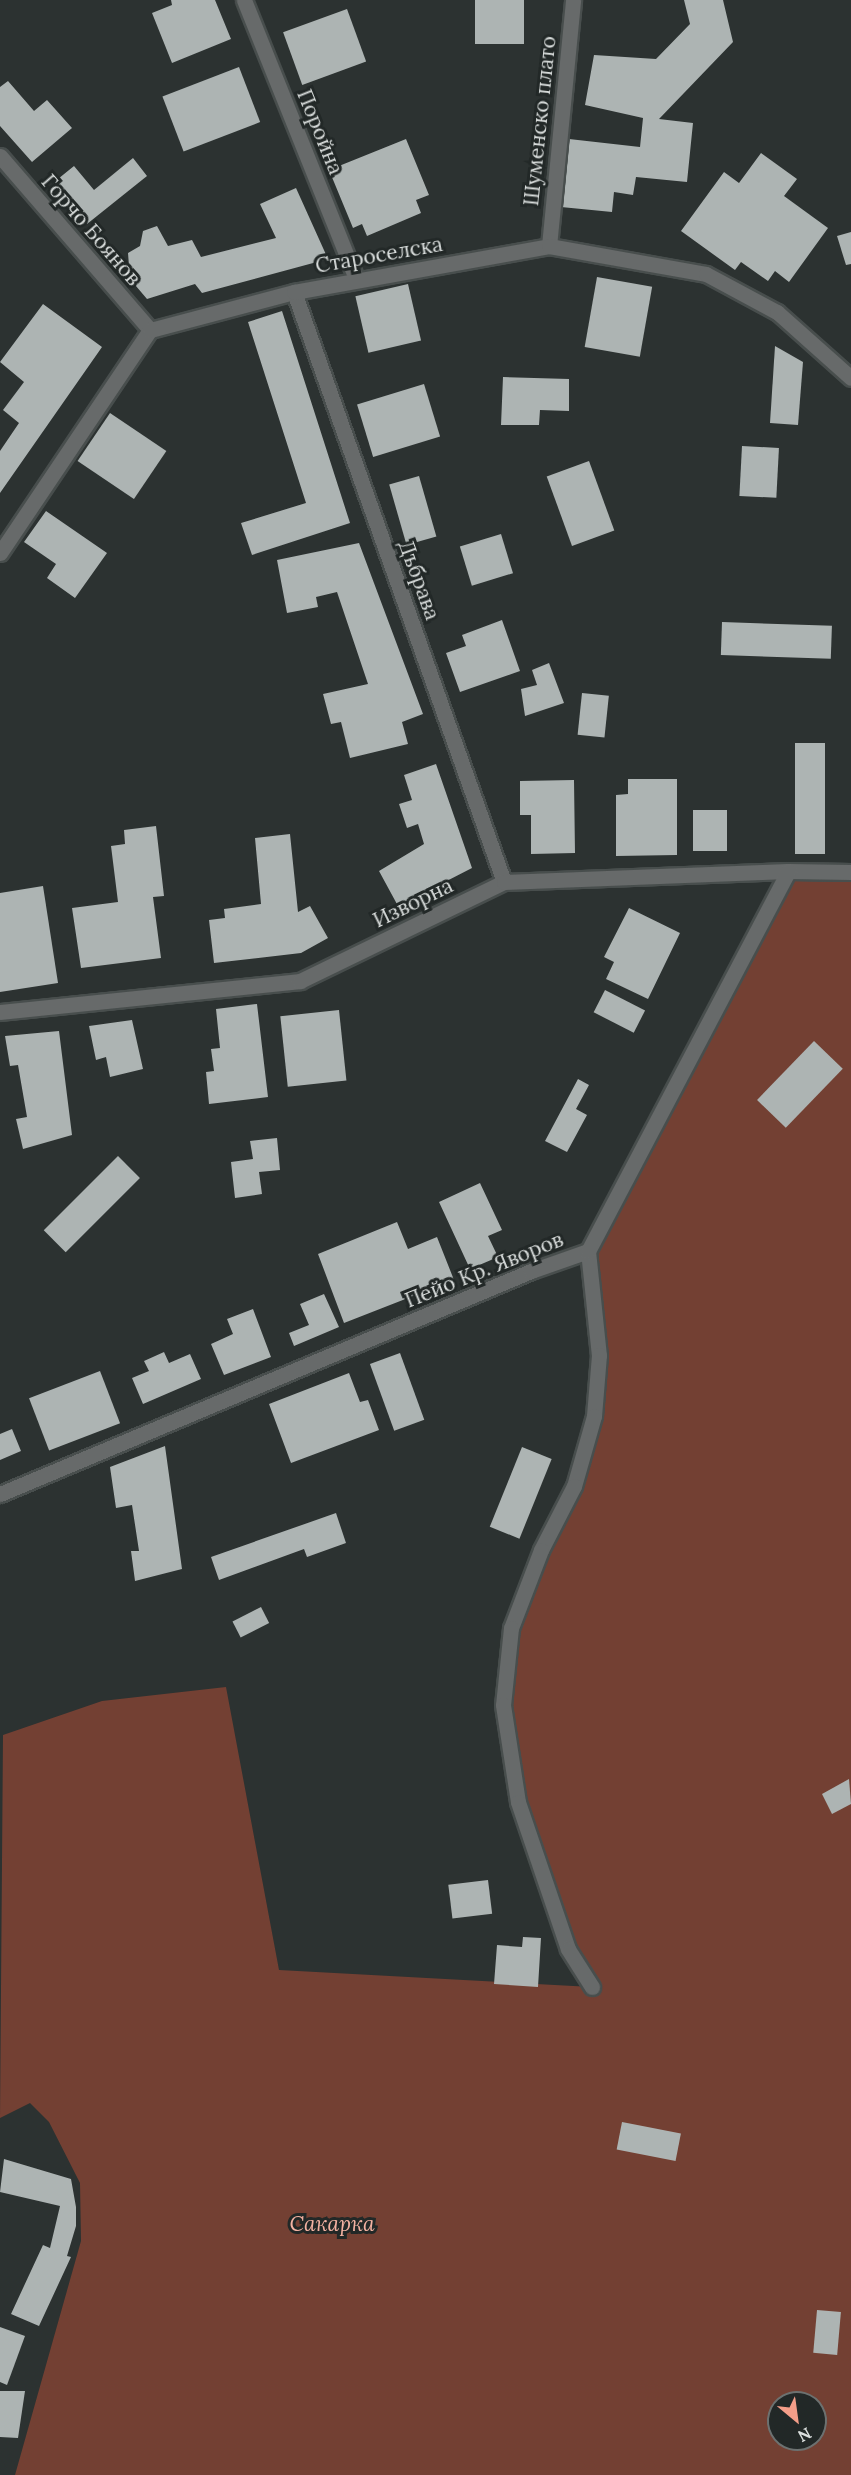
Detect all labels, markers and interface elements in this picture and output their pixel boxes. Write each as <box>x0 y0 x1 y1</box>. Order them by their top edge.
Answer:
street label: Шуменско плато <box>519 35 561 207</box>
street label: Поройна <box>292 86 348 178</box>
street label: Горчо Боянов <box>36 169 146 291</box>
street label: Староселска <box>313 231 445 279</box>
street label: Дъбрава <box>393 537 445 623</box>
street label: Изворна <box>369 873 457 933</box>
street label: Пейо Кр. Яворов <box>401 1227 567 1313</box>
park label: Сакарка <box>289 2211 375 2237</box>
north arrow <box>767 2391 827 2451</box>
text: N <box>794 2423 815 2447</box>

